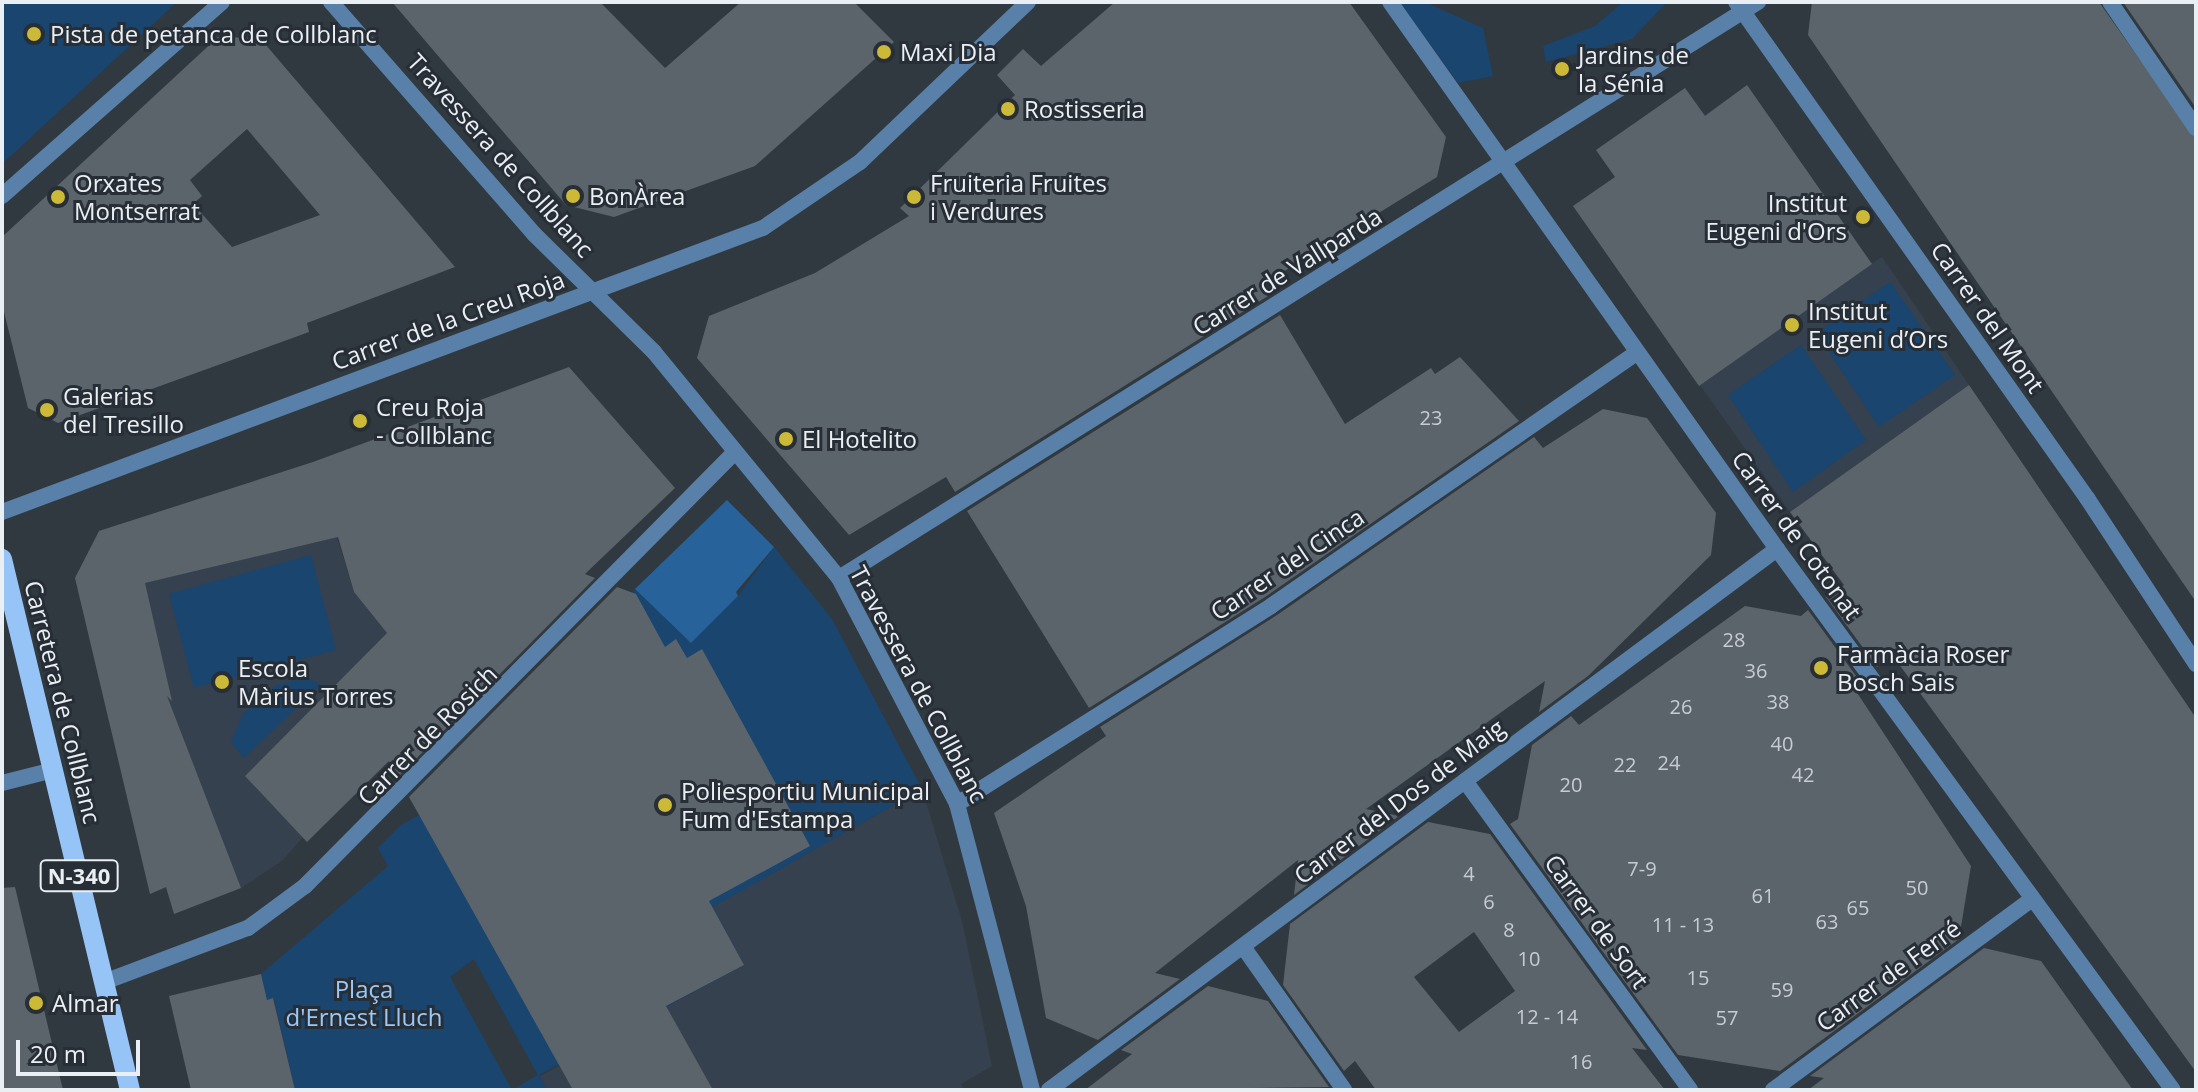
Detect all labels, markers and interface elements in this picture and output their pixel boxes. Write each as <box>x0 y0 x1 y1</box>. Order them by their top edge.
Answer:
place label: Pista de petanca de Collblanc <box>50 20 377 48</box>
marker: Pista de petanca de Collblanc <box>25 25 43 43</box>
place label: Maxi Dia <box>900 38 997 66</box>
place label: Jardins de la Sénia <box>1578 41 1689 97</box>
marker: Maxi Dia <box>875 43 893 61</box>
street label: Travessera de Collblanc <box>402 47 600 263</box>
marker: Jardins de la Sénia <box>1553 60 1571 78</box>
place label: Rostisseria <box>1024 95 1145 123</box>
marker: Rostisseria <box>999 100 1017 118</box>
place label: Orxates Montserrat <box>74 169 200 225</box>
place label: Fruiteria Fruites i Verdures <box>930 169 1107 225</box>
place label: BonÀrea <box>589 182 685 210</box>
marker: BonÀrea <box>564 187 582 205</box>
marker: Orxates Montserrat <box>49 188 67 206</box>
marker: Fruiteria Fruites i Verdures <box>905 188 923 206</box>
place label: Institut Eugeni d'Ors <box>1706 189 1847 245</box>
street label: Carrer de Vallparda <box>1187 201 1387 341</box>
marker: Institut Eugeni d'Ors <box>1854 208 1872 226</box>
street label: Carrer del Mont <box>1925 236 2051 398</box>
street label: Carrer de la Creu Roja <box>328 264 568 376</box>
place label: Institut Eugeni d’Ors <box>1808 297 1948 353</box>
marker: Institut Eugeni d’Ors <box>1783 316 1801 334</box>
place label: Galerias del Tresillo <box>63 382 184 438</box>
place label: Creu Roja - Collblanc <box>376 393 492 449</box>
marker: Galerias del Tresillo <box>38 401 56 419</box>
house number: 23 <box>1420 405 1442 429</box>
marker: Creu Roja - Collblanc <box>351 412 369 430</box>
place label: El Hotelito <box>802 425 917 453</box>
marker: El Hotelito <box>777 430 795 448</box>
street label: Carrer de Cotonat <box>1726 445 1868 625</box>
street label: Carrer del Cinca <box>1205 502 1369 626</box>
street label: Travessera de Collblanc <box>844 561 994 807</box>
street label: Carretera de Collblanc <box>19 578 107 826</box>
house number: 28 <box>1723 627 1745 651</box>
place label: Farmàcia Roser Bosch Sais <box>1837 640 2009 696</box>
place label: Escola Màrius Torres <box>238 654 393 710</box>
house number: 36 <box>1745 658 1767 682</box>
street label: Carrer de Rosich <box>351 659 503 811</box>
marker: Farmàcia Roser Bosch Sais <box>1812 659 1830 677</box>
marker: Escola Màrius Torres <box>213 673 231 691</box>
house number: 38 <box>1767 689 1789 713</box>
house number: 26 <box>1670 694 1692 718</box>
street label: Carrer del Dos de Maig <box>1288 712 1510 890</box>
house number: 40 <box>1771 731 1793 755</box>
house number: 24 <box>1658 750 1680 774</box>
house number: 22 <box>1614 752 1636 776</box>
house number: 42 <box>1792 762 1814 786</box>
house number: 20 <box>1560 772 1582 796</box>
place label: Poliesportiu Municipal Fum d'Estampa <box>681 777 930 833</box>
marker: Poliesportiu Municipal Fum d'Estampa <box>656 796 674 814</box>
street label: Carrer de Sort <box>1539 849 1655 993</box>
house number: 7-9 <box>1627 856 1657 880</box>
road number: N-340 <box>39 858 119 894</box>
house number: 4 <box>1463 861 1475 885</box>
house number: 50 <box>1906 875 1928 899</box>
house number: 61 <box>1752 883 1774 907</box>
house number: 6 <box>1483 889 1495 913</box>
house number: 65 <box>1847 895 1869 919</box>
house number: 63 <box>1816 909 1838 933</box>
house number: 11 - 13 <box>1652 912 1714 936</box>
street label: Carrer de Ferré <box>1810 913 1966 1037</box>
house number: 8 <box>1503 917 1515 941</box>
house number: 10 <box>1518 946 1540 970</box>
house number: 15 <box>1687 965 1709 989</box>
park label: Plaça d'Ernest Lluch <box>285 975 443 1031</box>
house number: 59 <box>1771 977 1793 1001</box>
place label: Almar <box>52 989 119 1017</box>
marker: Almar <box>27 994 45 1012</box>
house number: 12 - 14 <box>1516 1004 1578 1028</box>
house number: 57 <box>1716 1005 1738 1029</box>
scale bar <box>20 1024 144 1074</box>
text: 20 m <box>30 1037 86 1070</box>
house number: 16 <box>1570 1049 1592 1073</box>

